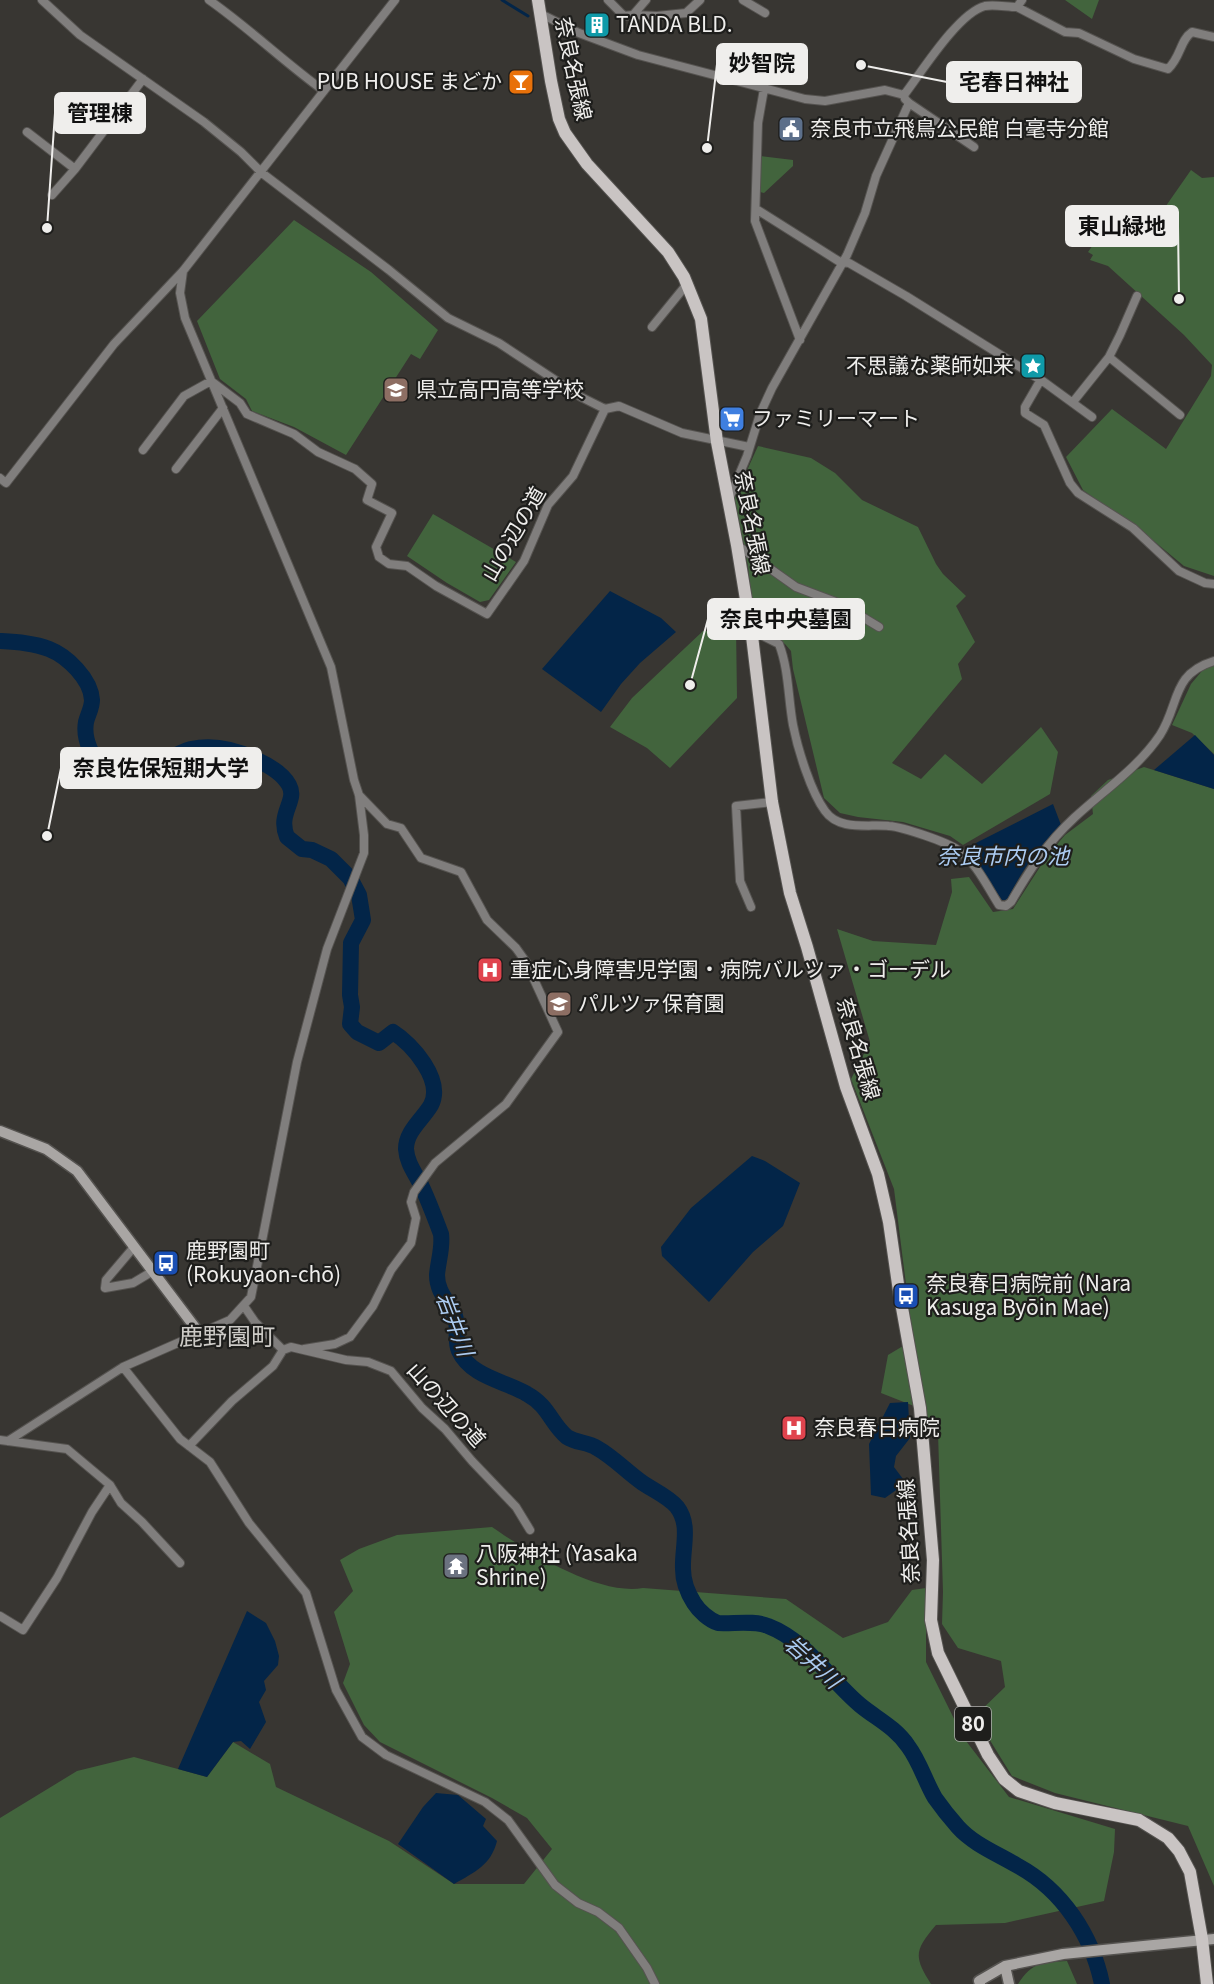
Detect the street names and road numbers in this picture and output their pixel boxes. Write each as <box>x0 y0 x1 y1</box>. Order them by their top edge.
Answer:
street label: 奈良名張線 <box>549 14 601 123</box>
street label: 奈良名張線 <box>729 468 779 577</box>
street label: 山の辺の道 <box>473 480 552 586</box>
street label: 奈良名張線 <box>831 994 889 1103</box>
street label: 山の辺の道 <box>401 1355 494 1453</box>
street label: 奈良名張線 <box>889 1478 925 1584</box>
road number: 80 <box>955 1707 991 1741</box>

